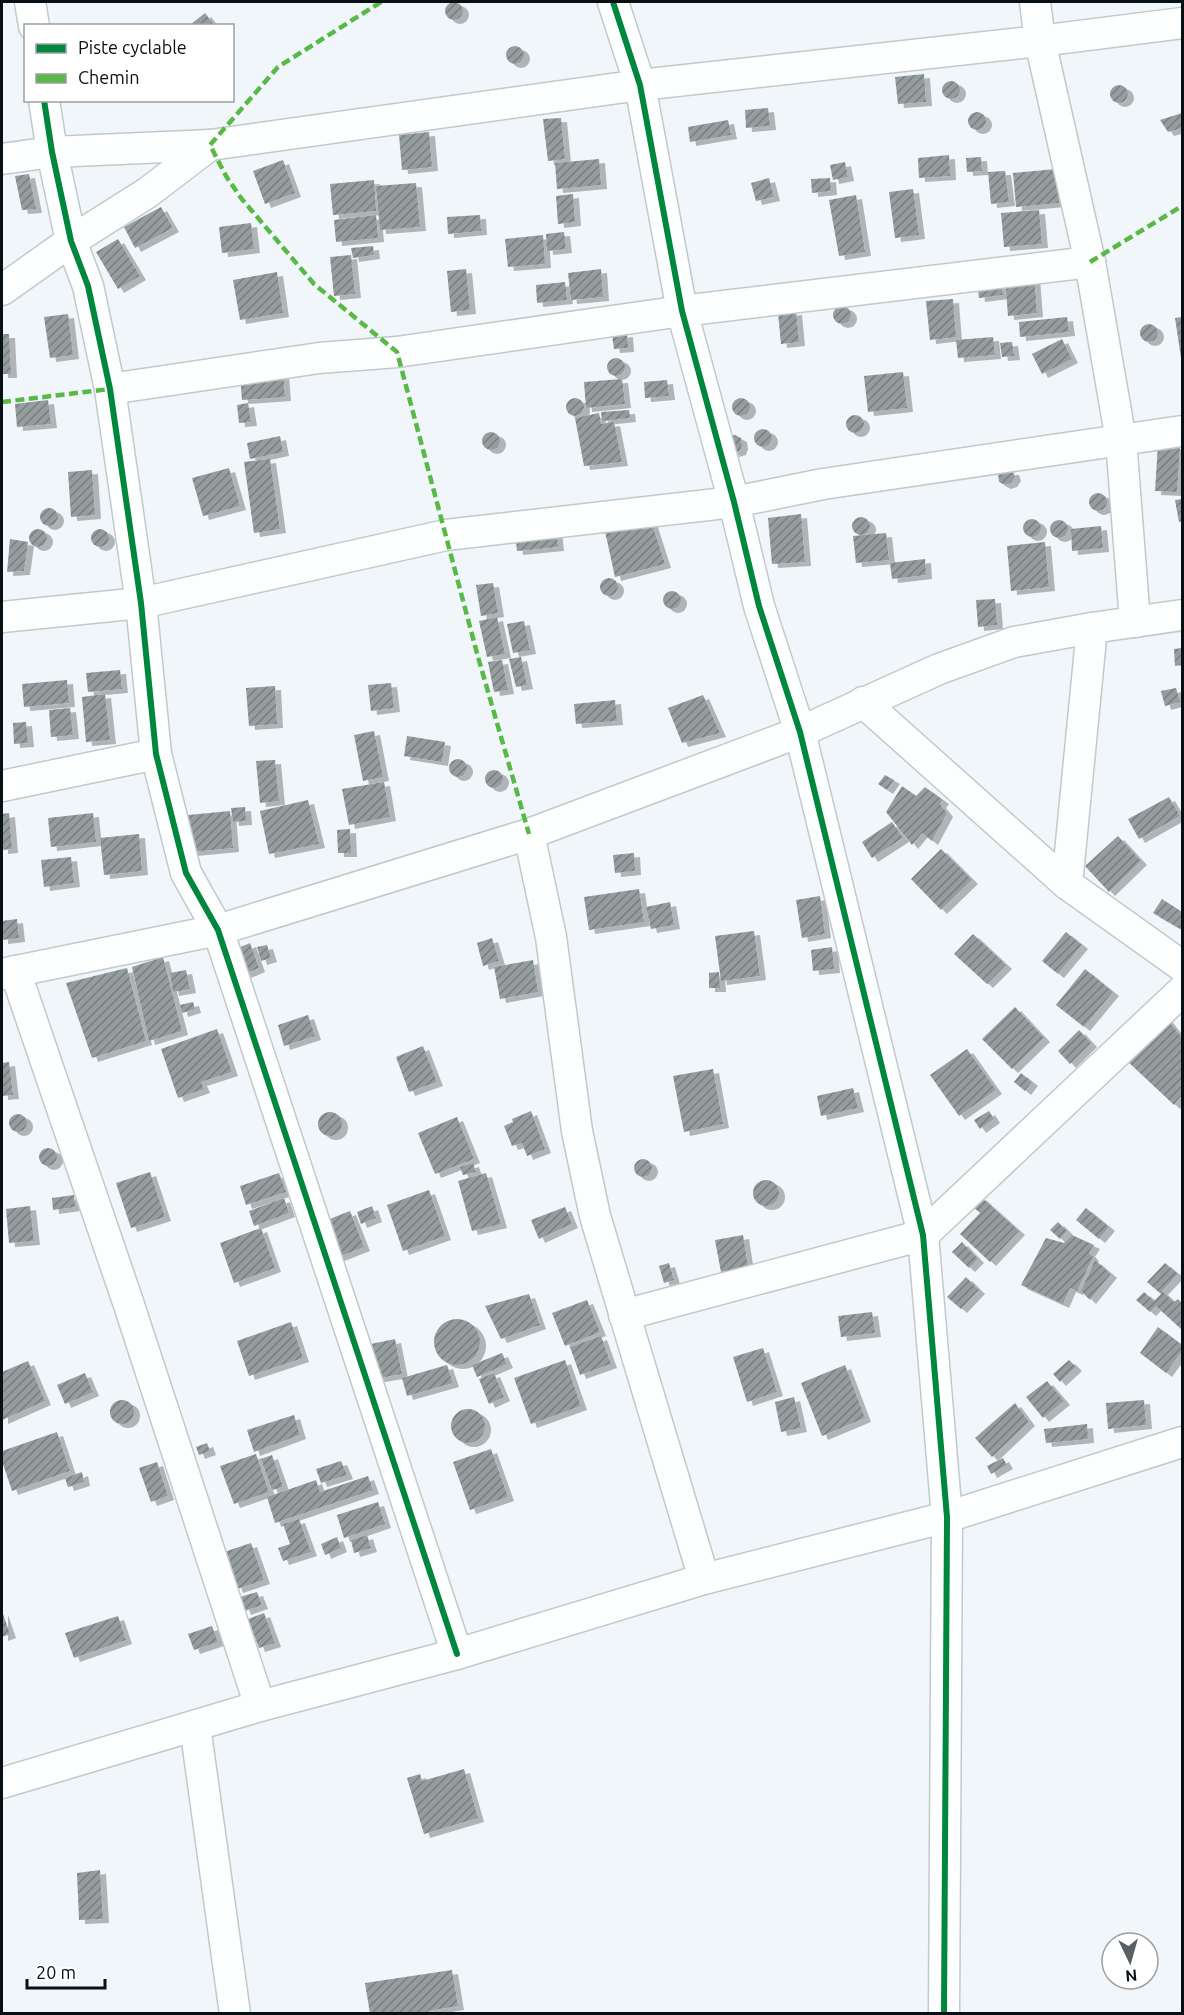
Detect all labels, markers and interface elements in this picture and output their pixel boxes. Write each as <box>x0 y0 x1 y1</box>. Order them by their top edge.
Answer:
legend <box>24 24 234 102</box>
text: Piste cyclable <box>78 37 187 57</box>
text: Chemin <box>78 67 139 87</box>
north arrow <box>1100 1931 1160 1991</box>
scale bar <box>27 1952 105 1990</box>
text: 20 m <box>36 1962 76 1982</box>
text: N <box>1125 1966 1138 1985</box>

